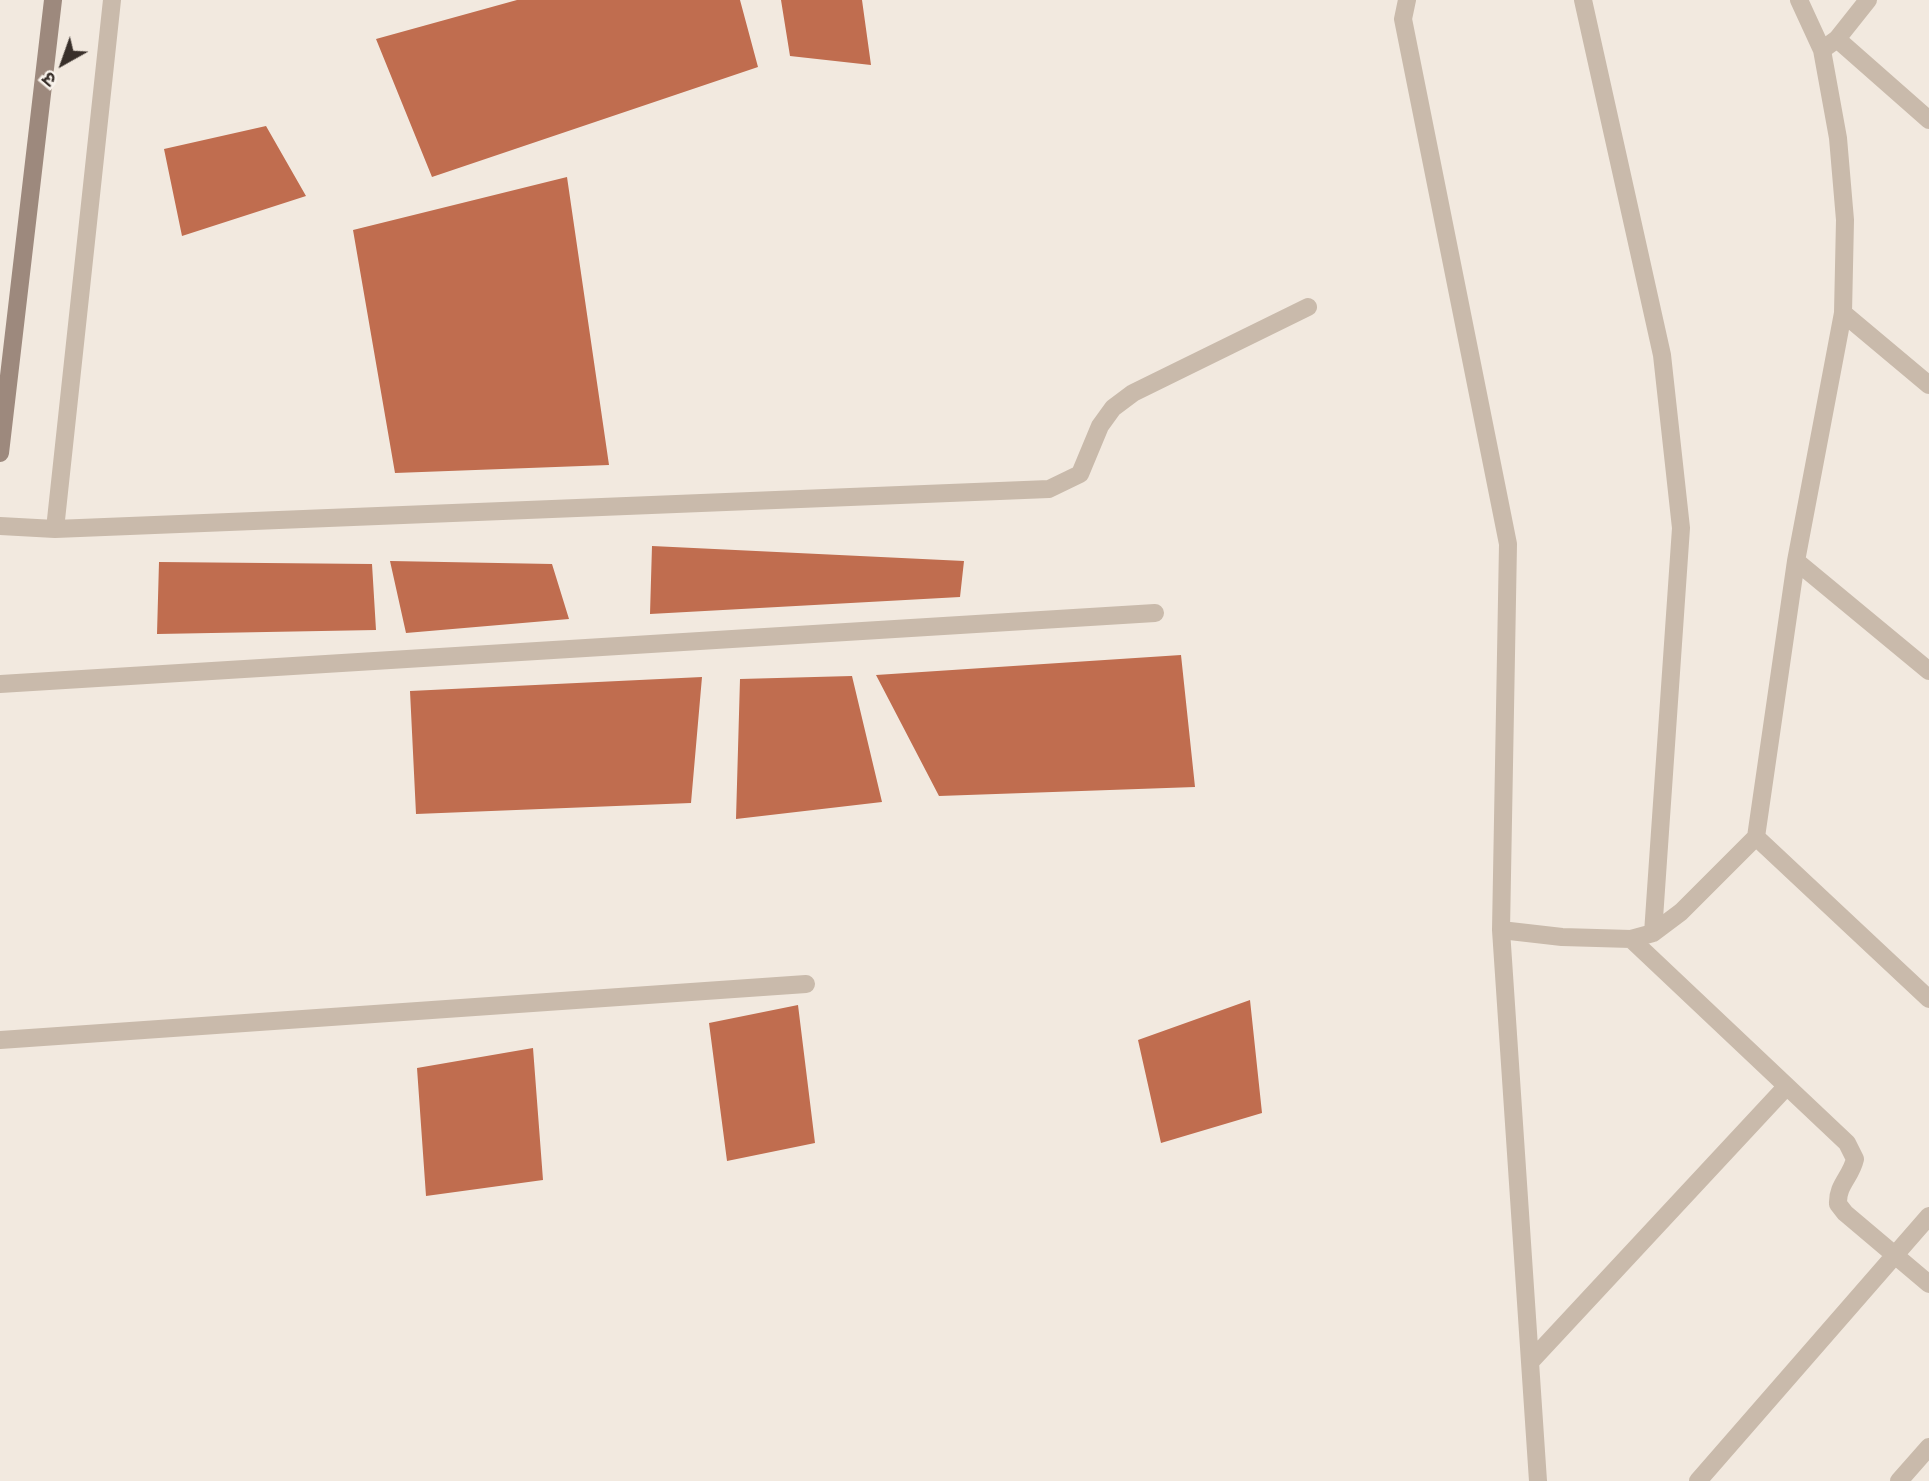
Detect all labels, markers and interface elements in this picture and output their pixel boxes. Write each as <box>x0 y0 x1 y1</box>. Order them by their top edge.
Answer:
north arrow <box>28 28 98 98</box>
text: उ <box>38 67 61 92</box>

